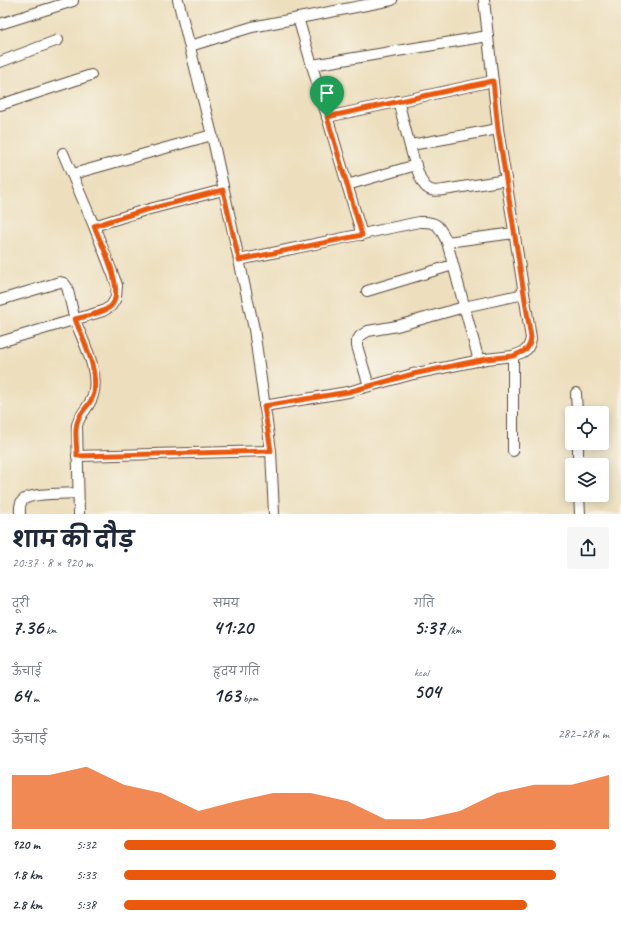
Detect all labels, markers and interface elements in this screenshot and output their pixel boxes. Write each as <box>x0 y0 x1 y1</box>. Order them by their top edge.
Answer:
pin <box>310 76 344 117</box>
icon: arrive <box>316 82 338 104</box>
map controls <box>565 406 609 502</box>
button: locate <box>565 406 609 450</box>
button: layers <box>565 458 609 502</box>
text: शाम की दौड़ <box>12 526 134 554</box>
button: share <box>567 527 609 569</box>
text: 20:37 · 8 × 920 m <box>12 555 93 571</box>
text: दूरी <box>12 596 29 610</box>
text: समय <box>213 596 239 610</box>
text: गति <box>414 596 434 610</box>
text: 7.36 <box>12 615 43 640</box>
text: 41:20 <box>213 615 253 640</box>
text: 5:37 <box>414 615 445 640</box>
text: km <box>43 623 57 637</box>
text: /km <box>445 623 462 637</box>
text: ऊँचाई <box>12 664 42 678</box>
text: हृदय गति <box>213 664 260 678</box>
text: kcal <box>414 665 429 679</box>
text: 504 <box>414 679 441 704</box>
text: 64 <box>12 683 30 708</box>
text: 163 <box>213 683 240 708</box>
text: m <box>30 691 39 705</box>
text: bpm <box>240 691 258 705</box>
text: 282–288 m <box>558 726 609 742</box>
text: ऊँचाई <box>12 731 47 747</box>
text: 920 m <box>12 837 40 853</box>
text: 5:32 <box>76 837 96 853</box>
text: 1.8 km <box>12 867 42 883</box>
text: 5:33 <box>76 867 96 883</box>
text: 2.8 km <box>12 897 42 913</box>
text: 5:38 <box>76 897 96 913</box>

